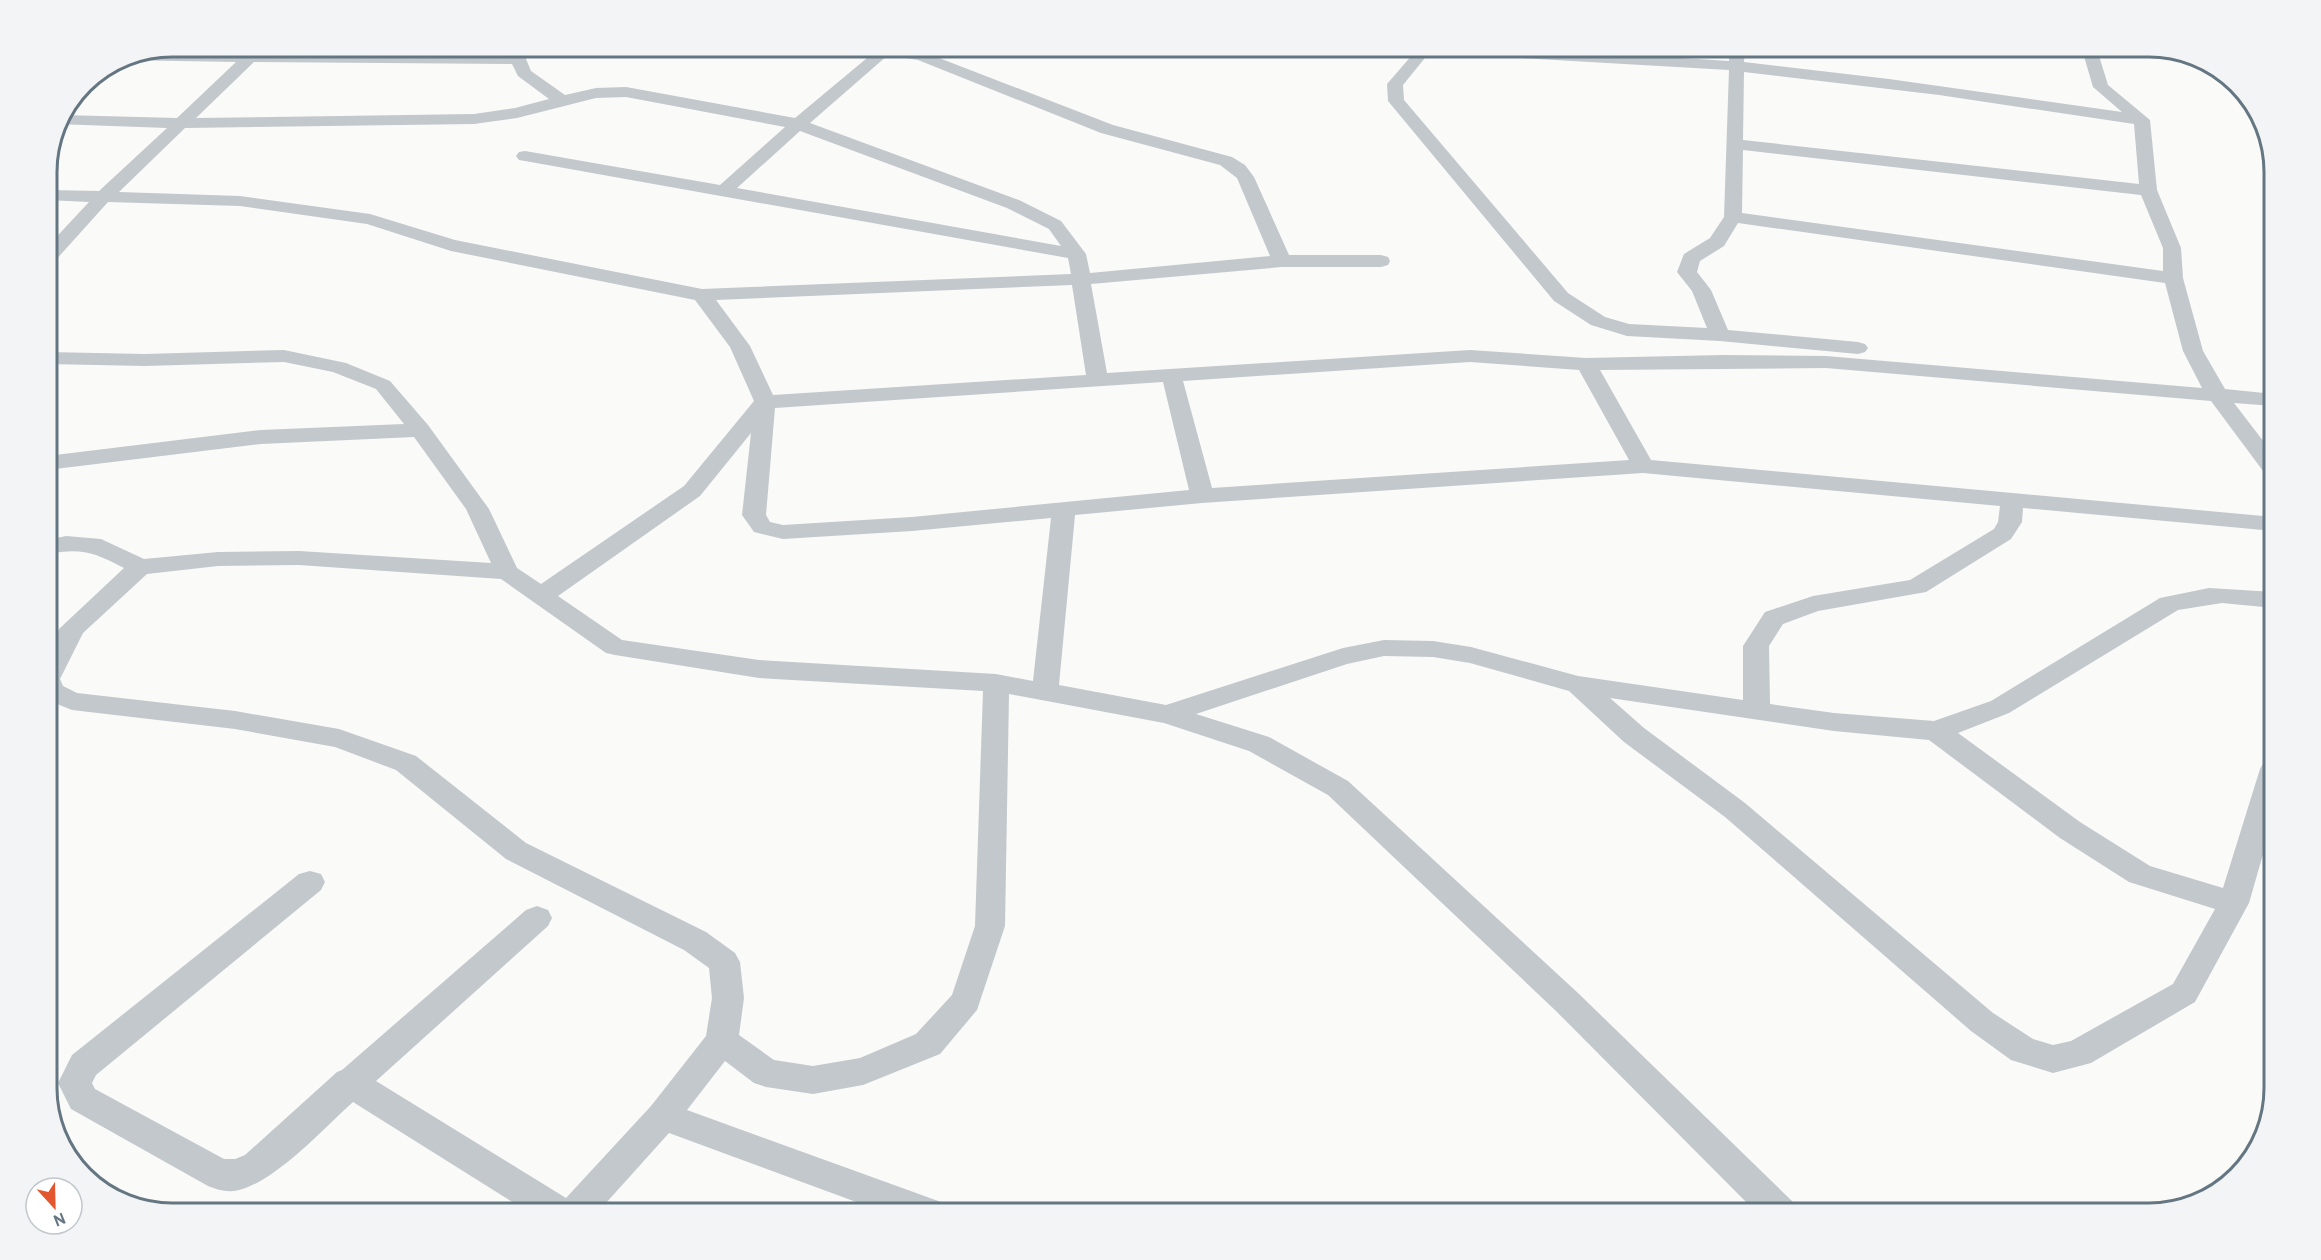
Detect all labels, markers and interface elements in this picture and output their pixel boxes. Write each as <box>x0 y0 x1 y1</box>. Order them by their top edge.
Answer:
north arrow <box>24 1176 84 1236</box>
text: N <box>50 1207 68 1229</box>

